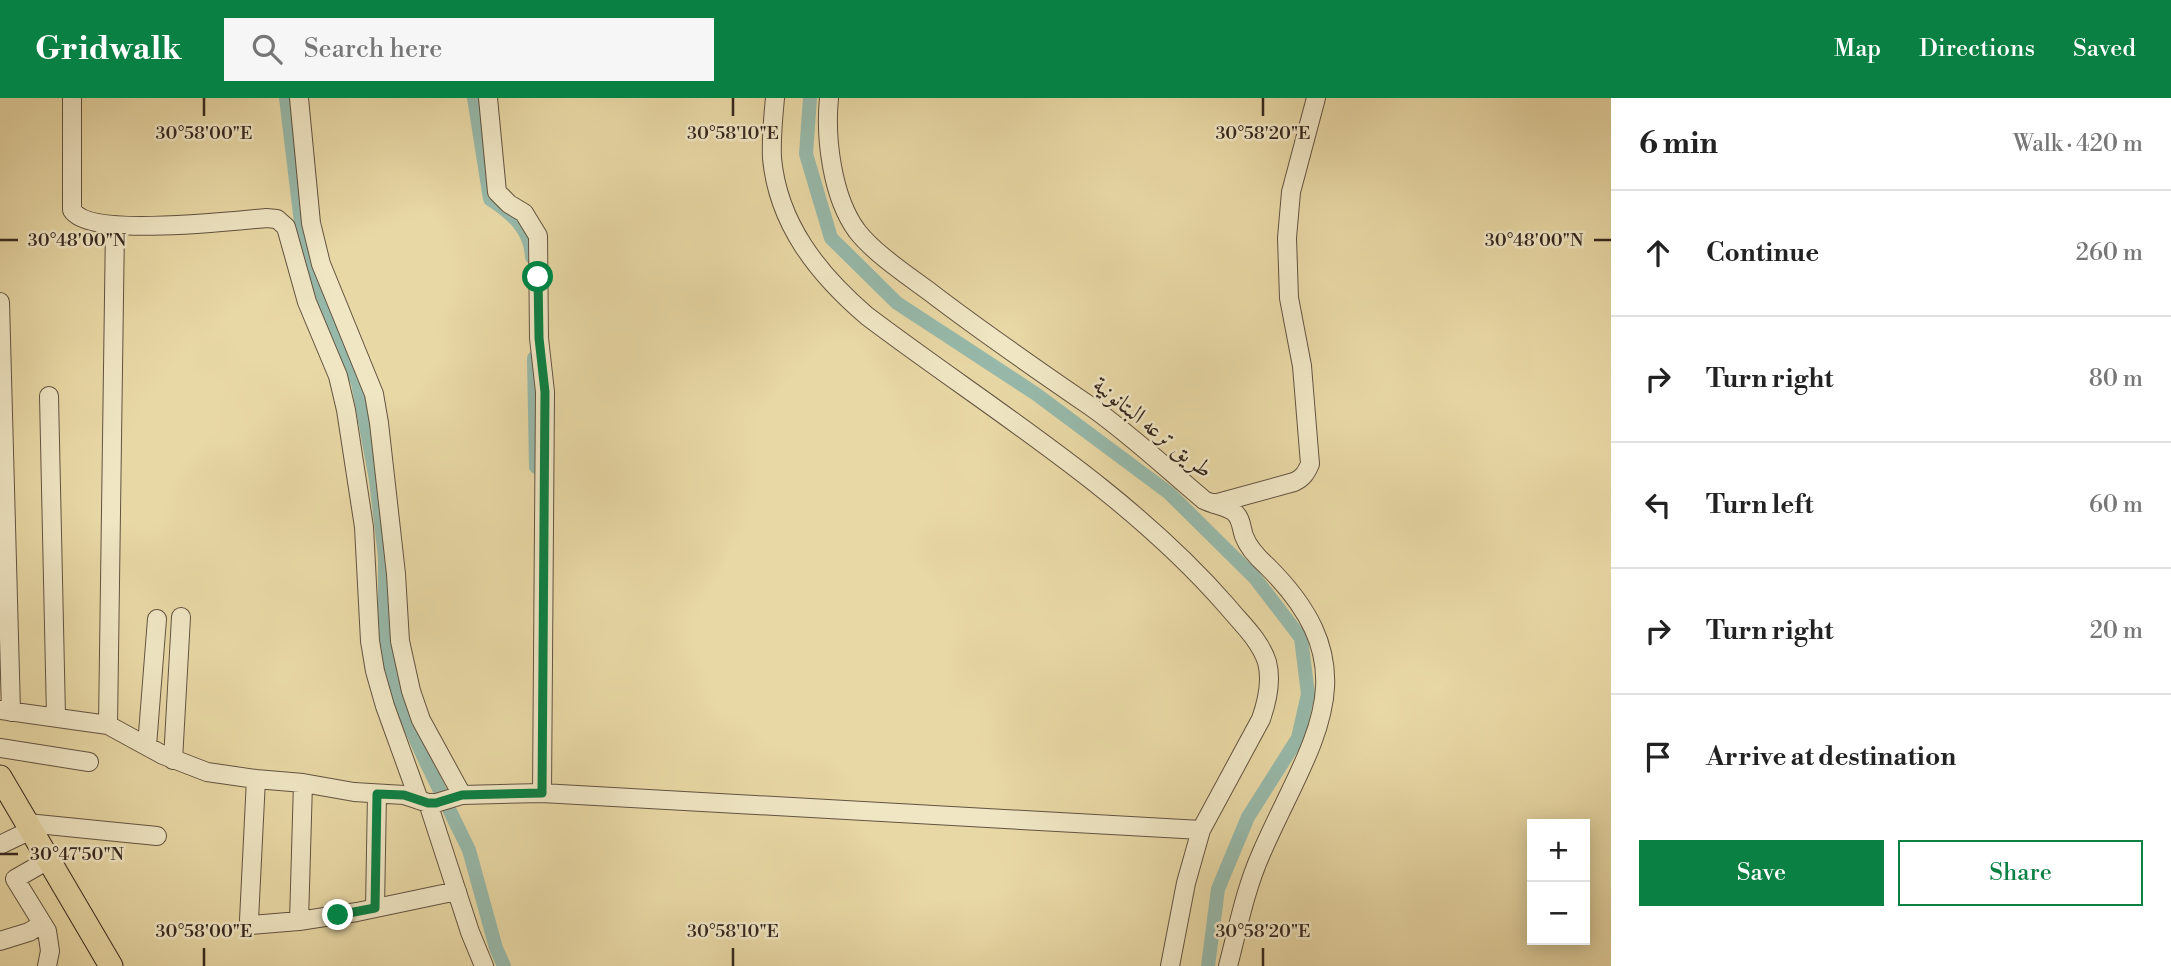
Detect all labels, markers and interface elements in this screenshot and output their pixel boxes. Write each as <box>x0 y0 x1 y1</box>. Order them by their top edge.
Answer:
search box <box>224 18 714 81</box>
text: Gridwalk <box>35 29 182 70</box>
icon: search <box>248 30 286 68</box>
text: Search here <box>304 33 442 65</box>
text: Map <box>1834 34 1881 64</box>
text: Directions <box>1919 34 2035 64</box>
text: Saved <box>2073 34 2136 64</box>
text: 30°58'00"E <box>156 122 252 145</box>
text: 30°58'10"E <box>687 122 779 145</box>
text: 30°58'20"E <box>1215 122 1311 145</box>
text: 6 min <box>1639 125 1718 163</box>
text: Walk · 420 m <box>2013 130 2143 158</box>
text: 30°48'00"N <box>28 229 127 252</box>
text: 30°48'00"N <box>1485 229 1584 252</box>
icon: ahead <box>1639 234 1677 272</box>
text: Continue <box>1706 237 1819 269</box>
text: 260 m <box>2076 239 2143 267</box>
route start <box>522 261 553 292</box>
icon: right <box>1639 360 1677 398</box>
text: Turn right <box>1706 363 1834 395</box>
text: 80 m <box>2089 365 2143 393</box>
street label: طريق ترعه البتانونية <box>1086 370 1219 485</box>
icon: left <box>1639 486 1677 524</box>
text: Turn left <box>1706 489 1814 521</box>
text: 60 m <box>2089 491 2143 519</box>
icon: right <box>1639 612 1677 650</box>
text: Turn right <box>1706 615 1834 647</box>
text: 20 m <box>2090 617 2143 645</box>
icon: arrive <box>1639 738 1677 776</box>
text: Arrive at destination <box>1706 741 1956 773</box>
map controls <box>1527 819 1590 945</box>
button: + <box>1527 819 1590 882</box>
button: Save <box>1639 840 1884 906</box>
button: Share <box>1898 840 2143 906</box>
text: 30°47'50"N <box>30 843 125 866</box>
button: − <box>1527 882 1590 945</box>
route end <box>322 899 353 930</box>
text: 30°58'00"E <box>156 920 252 943</box>
text: 30°58'10"E <box>687 920 779 943</box>
text: 30°58'20"E <box>1215 920 1311 943</box>

